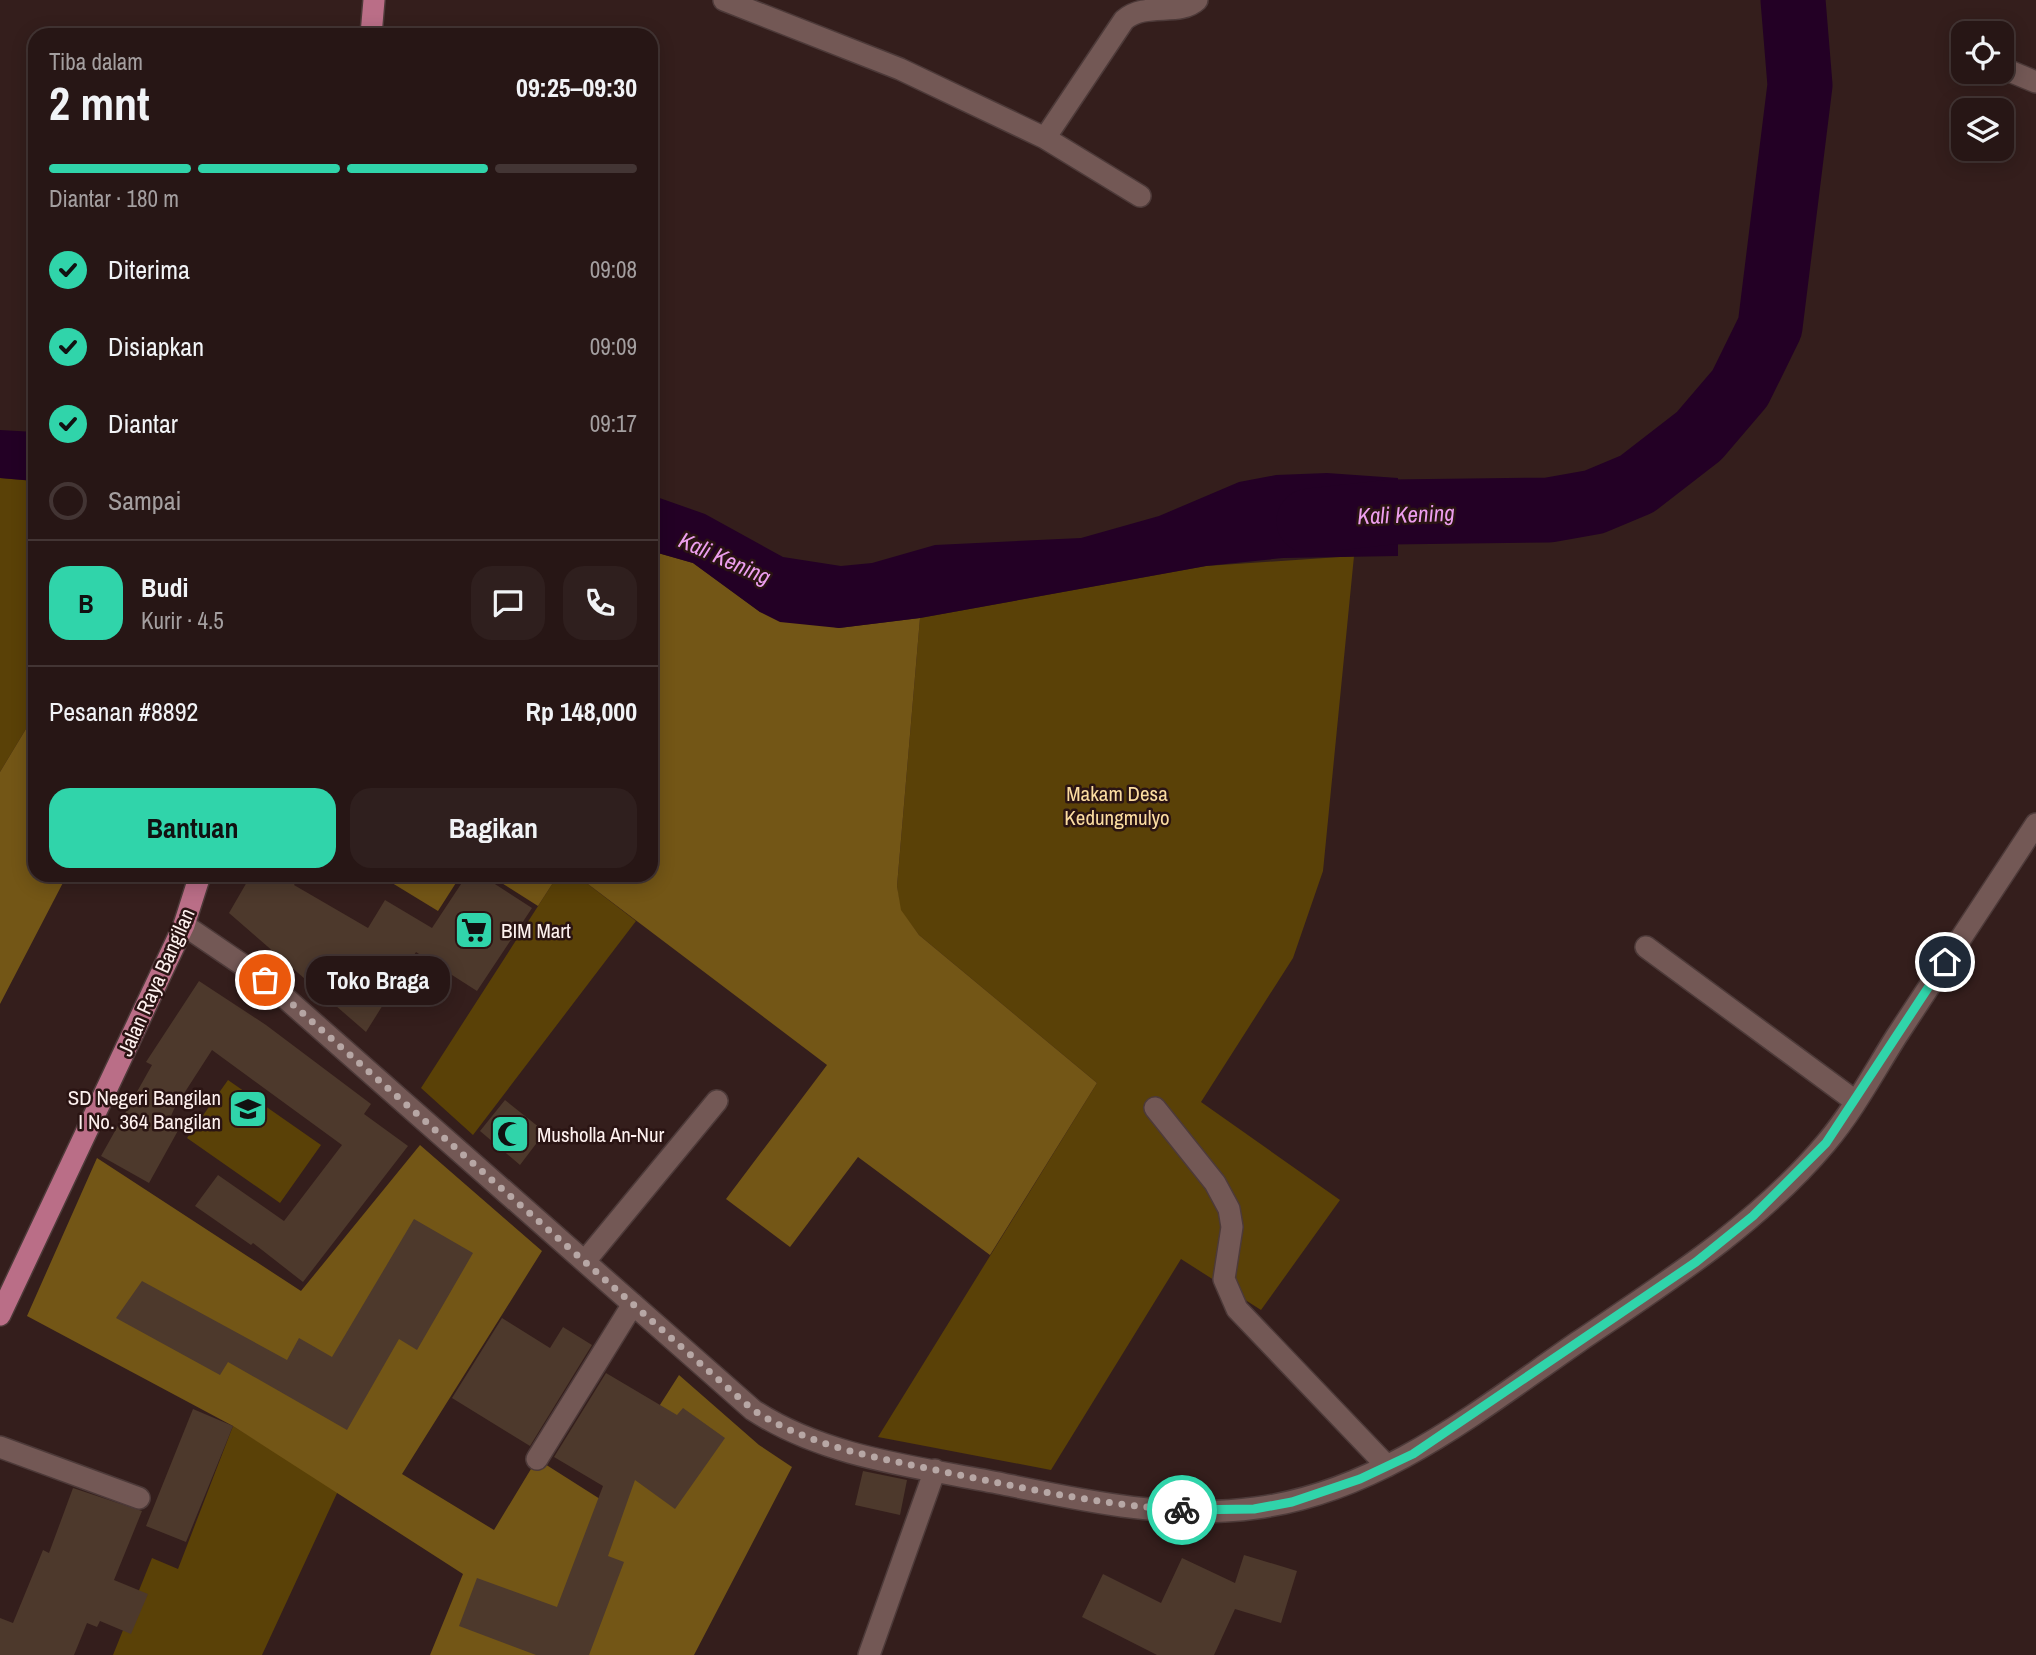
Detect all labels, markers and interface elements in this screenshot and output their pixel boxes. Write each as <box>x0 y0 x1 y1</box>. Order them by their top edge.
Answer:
map controls <box>1951 21 2014 161</box>
button: locate <box>1951 21 2014 84</box>
text: Tiba dalam <box>49 46 143 77</box>
text: 09:25–09:30 <box>516 70 637 105</box>
text: 2 mnt <box>49 72 150 134</box>
button: layers <box>1951 98 2014 161</box>
text: Diantar · 180 m <box>49 183 179 214</box>
icon: check <box>49 251 87 289</box>
text: Diterima <box>108 252 190 287</box>
text: 09:08 <box>590 254 637 285</box>
icon: check <box>49 328 87 366</box>
text: Disiapkan <box>108 329 204 364</box>
text: 09:09 <box>590 331 637 362</box>
icon: check <box>49 405 87 443</box>
text: Diantar <box>108 406 178 441</box>
text: 09:17 <box>590 408 637 439</box>
text: Sampai <box>108 483 181 518</box>
water label: Kali Kening <box>1357 497 1455 531</box>
water label: Kali Kening <box>674 524 776 592</box>
button: chat <box>471 566 545 640</box>
button: phone <box>563 566 637 640</box>
text: Budi <box>141 570 188 605</box>
text: B <box>78 586 94 621</box>
text: Kurir · 4.5 <box>141 605 224 636</box>
text: Pesanan #8892 <box>49 694 198 729</box>
text: Rp 148,000 <box>526 694 637 729</box>
park label: Makam Desa Kedungmulyo <box>1064 779 1170 832</box>
button: Bantuan <box>49 788 336 868</box>
button: Bagikan <box>350 788 637 868</box>
street label: Jalan Raya Bangilan <box>110 904 202 1060</box>
supermarket icon: BIM Mart <box>453 909 495 951</box>
place label: BIM Mart <box>501 916 571 945</box>
pin <box>1915 932 1975 992</box>
icon: home <box>1926 943 1964 981</box>
pin <box>235 950 295 1010</box>
callout: Toko Braga <box>307 956 450 1004</box>
icon: bag <box>246 961 284 999</box>
text: Toko Braga <box>327 965 429 996</box>
place label: SD Negeri Bangilan I No. 364 Bangilan <box>68 1083 221 1136</box>
school or university icon: SD Negeri Bangilan I No. 364 Bangilan <box>227 1088 269 1130</box>
mosque icon: Musholla An-Nur <box>489 1113 531 1155</box>
place label: Musholla An-Nur <box>537 1120 665 1149</box>
courier <box>1147 1475 1217 1545</box>
icon: bike <box>1163 1491 1201 1529</box>

